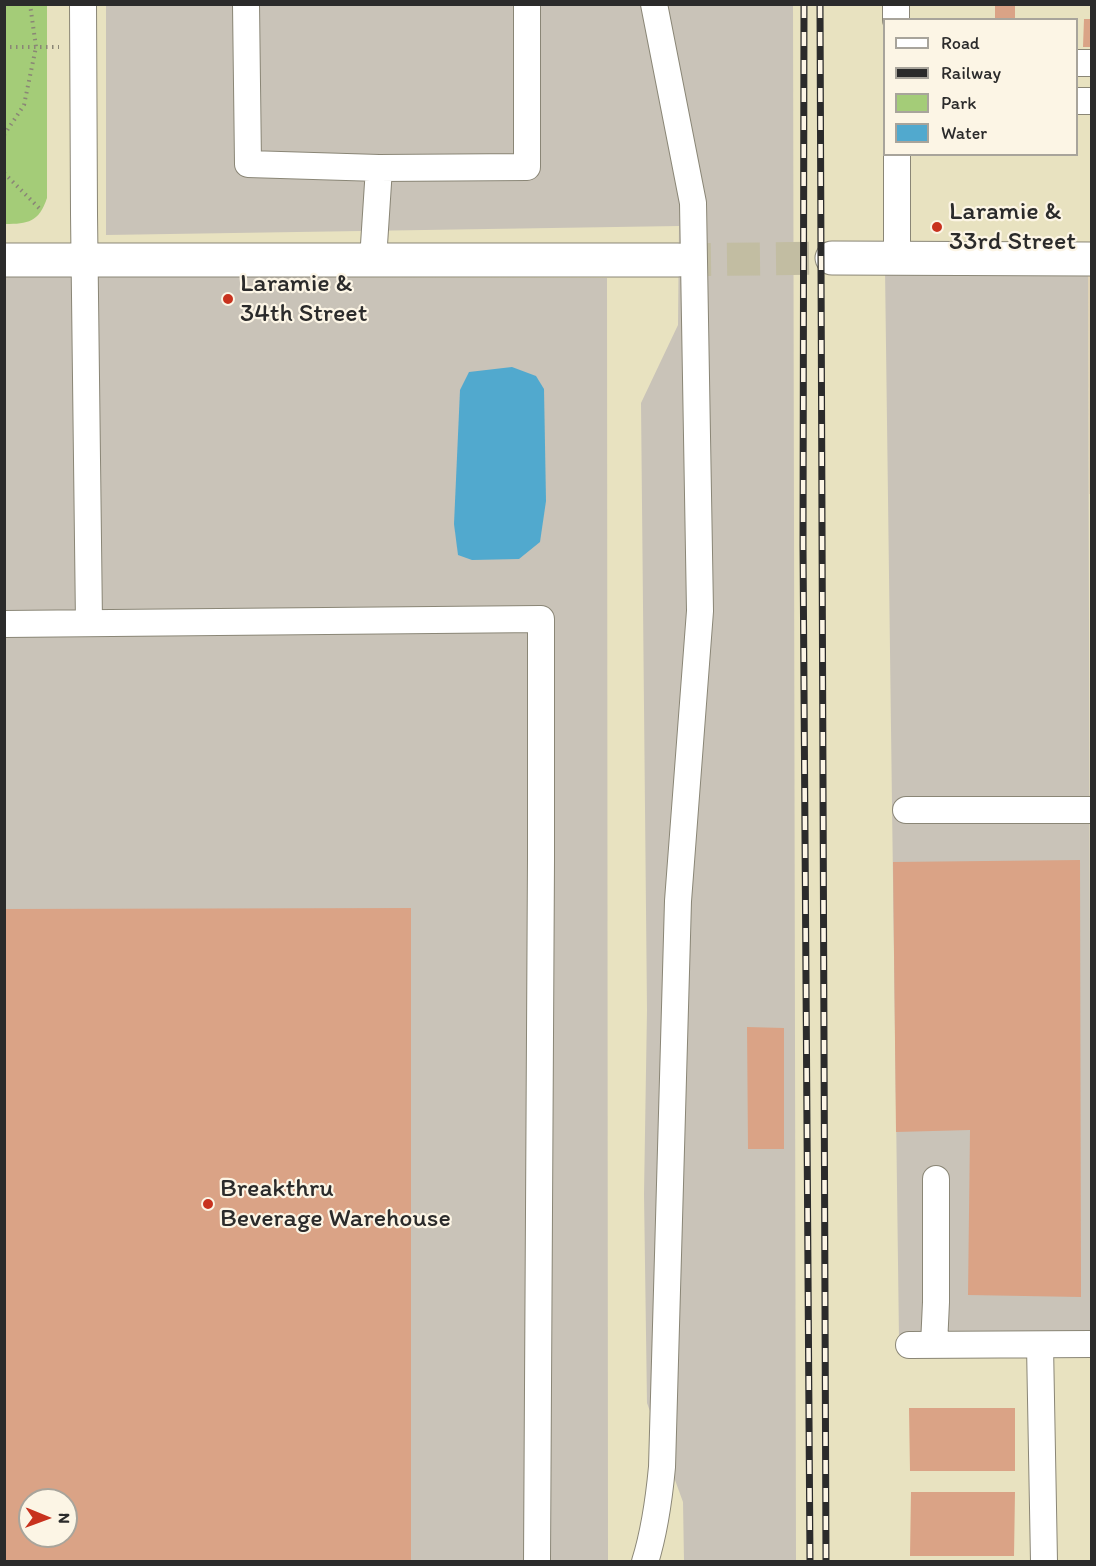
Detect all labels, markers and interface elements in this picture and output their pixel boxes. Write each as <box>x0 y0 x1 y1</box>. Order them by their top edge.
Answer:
legend <box>883 18 1078 156</box>
text: Road <box>941 32 980 54</box>
text: Railway <box>941 62 1001 84</box>
text: Park <box>941 92 976 114</box>
text: Water <box>941 122 987 144</box>
place label: Laramie & 33rd Street <box>949 196 1076 258</box>
marker: Laramie & 33rd Street <box>930 220 944 234</box>
place label: Laramie & 34th Street <box>240 268 367 330</box>
marker: Laramie & 34th Street <box>221 292 235 306</box>
place label: Breakthru Beverage Warehouse <box>220 1173 451 1234</box>
marker: Breakthru Beverage Warehouse <box>201 1197 215 1211</box>
north arrow <box>18 1488 78 1548</box>
text: N <box>55 1513 74 1524</box>

